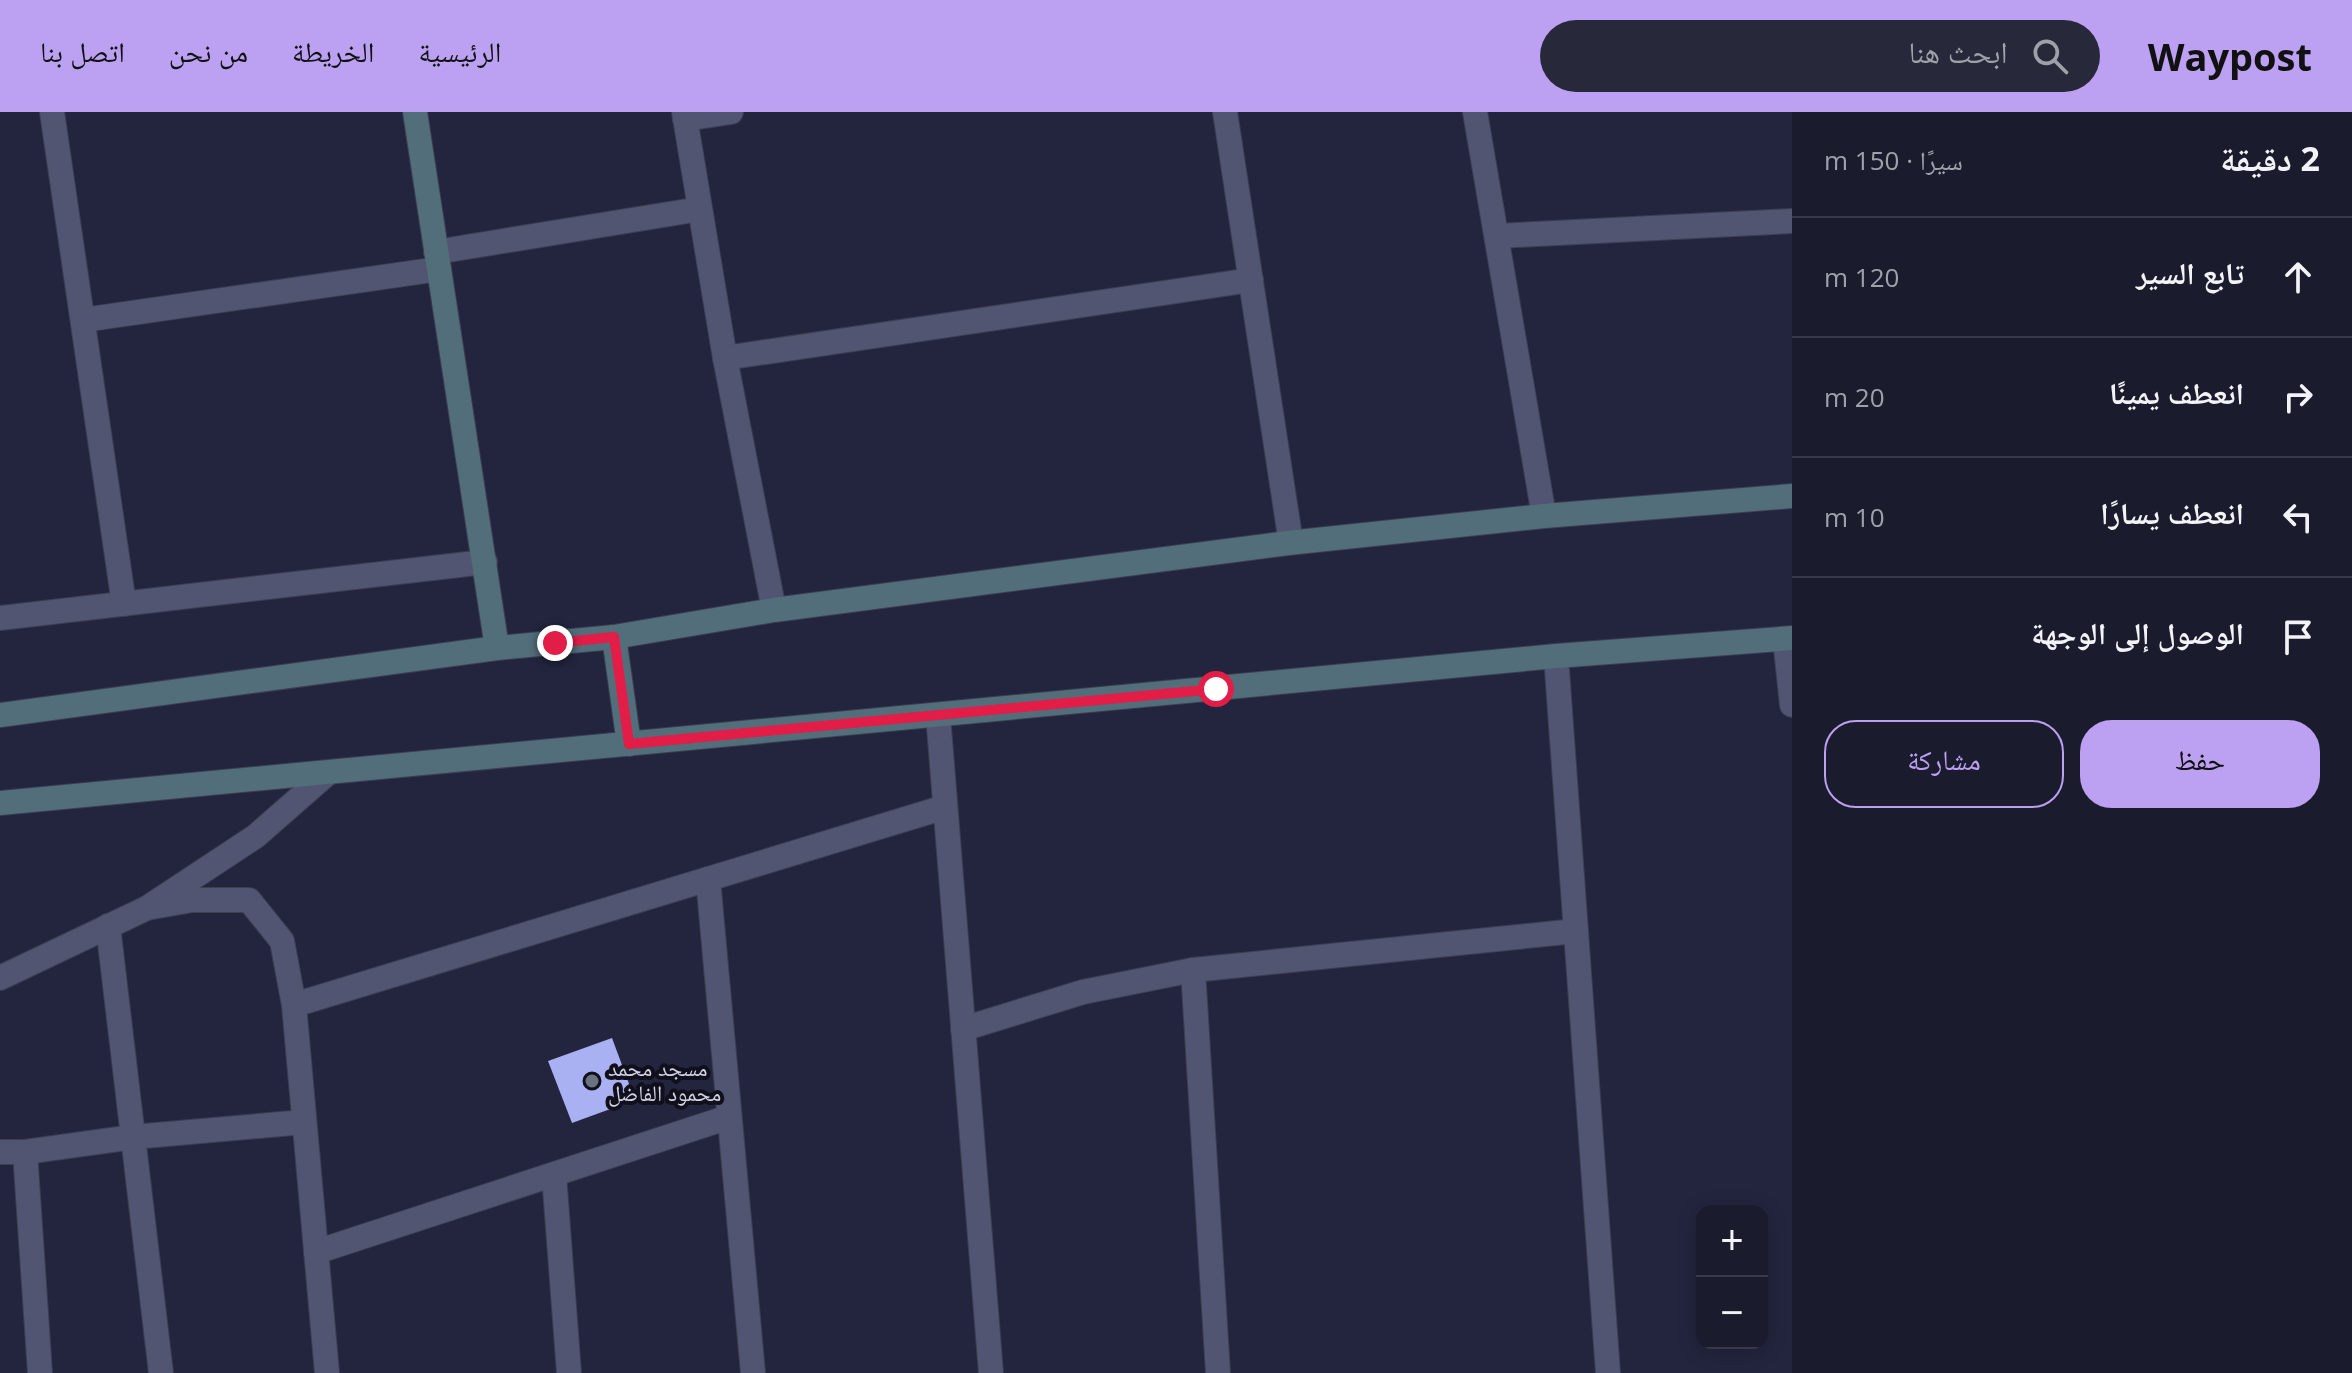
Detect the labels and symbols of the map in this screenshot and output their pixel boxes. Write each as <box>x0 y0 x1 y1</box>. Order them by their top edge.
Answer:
route end <box>537 625 573 661</box>
route start <box>1198 671 1234 707</box>
place label: مسجد محمد محمود الفاضل <box>608 1052 721 1107</box>
marker: مسجد محمد محمود الفاضل <box>583 1072 601 1090</box>

